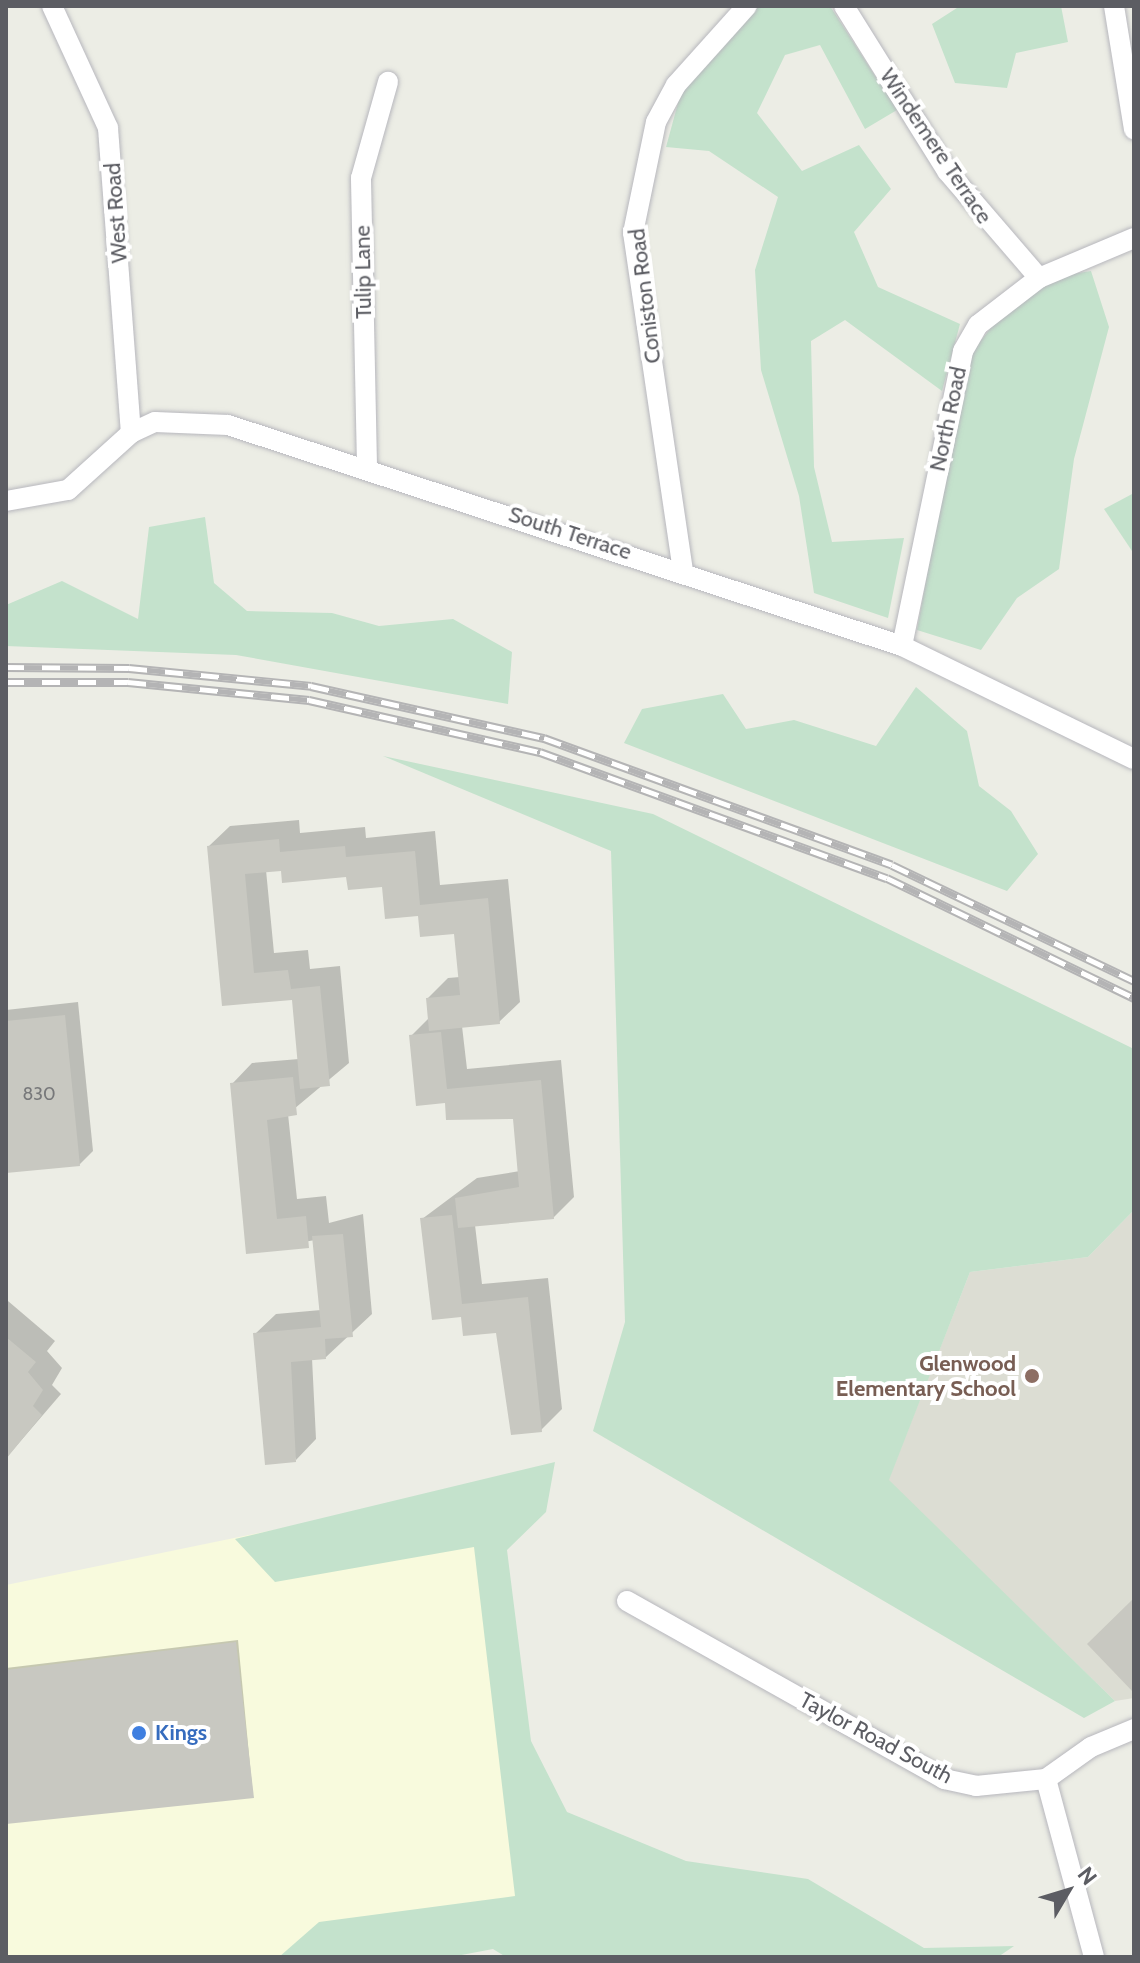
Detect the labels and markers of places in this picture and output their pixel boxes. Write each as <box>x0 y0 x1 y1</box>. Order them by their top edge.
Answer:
place label: Glenwood Elementary School <box>836 1350 1016 1402</box>
marker: Glenwood Elementary School <box>1023 1367 1041 1385</box>
place label: Kings <box>155 1720 207 1746</box>
marker: Kings <box>130 1724 148 1742</box>

